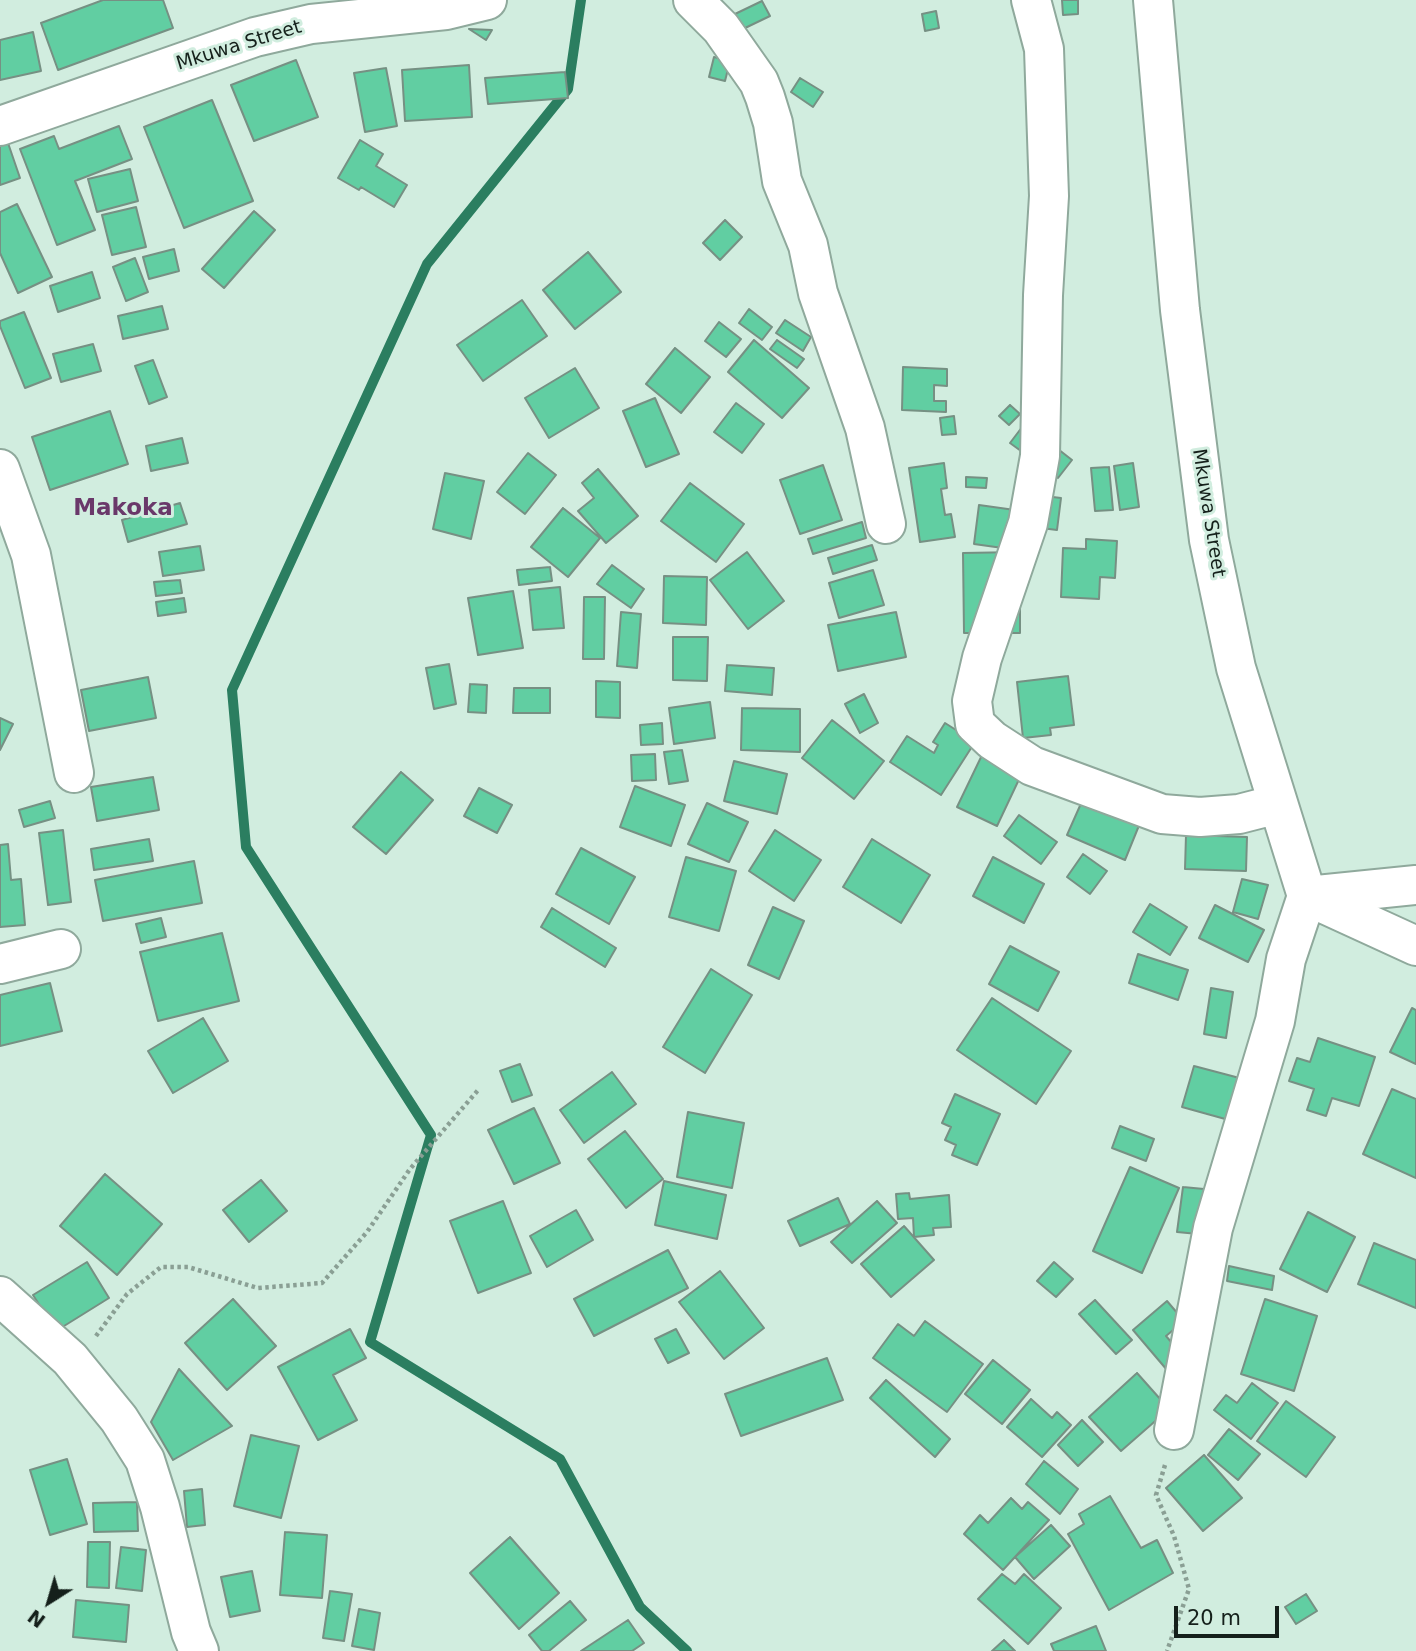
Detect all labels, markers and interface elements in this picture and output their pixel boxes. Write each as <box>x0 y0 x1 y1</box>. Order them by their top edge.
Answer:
street label: Mkuwa Street <box>174 16 304 76</box>
street label: Mkuwa Street <box>1187 447 1229 579</box>
district label: Makoka <box>73 495 173 523</box>
north arrow <box>14 1567 84 1637</box>
scale bar <box>1178 1592 1283 1636</box>
text: N <box>23 1605 49 1632</box>
text: 20 m <box>1187 1606 1241 1630</box>

